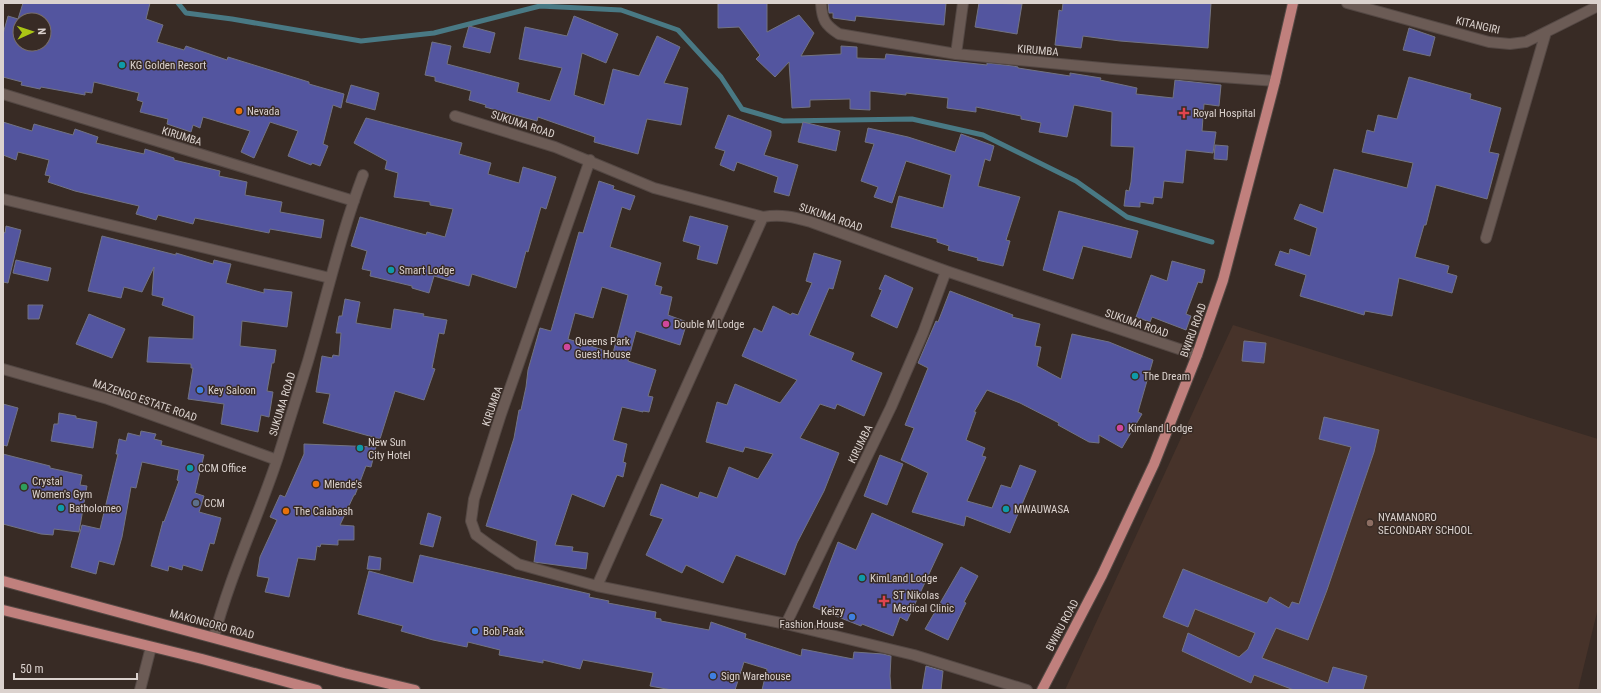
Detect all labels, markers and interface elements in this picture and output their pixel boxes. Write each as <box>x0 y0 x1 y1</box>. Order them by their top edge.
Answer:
north arrow <box>12 12 52 52</box>
street label: KITANGIRI <box>1455 14 1501 37</box>
text: N <box>35 28 48 35</box>
street label: KIRUMBA <box>1017 42 1060 59</box>
place label: KG Golden Resort <box>130 59 206 72</box>
marker: KG Golden Resort <box>117 60 127 70</box>
place label: Nevada <box>247 105 280 118</box>
marker: Nevada <box>234 106 244 116</box>
marker: Royal Hospital <box>1178 107 1190 119</box>
place label: Royal Hospital <box>1193 107 1255 120</box>
street label: SUKUMA ROAD <box>489 108 556 141</box>
street label: KIRUMBA <box>160 124 204 149</box>
street label: SUKUMA ROAD <box>797 201 864 234</box>
place label: Smart Lodge <box>399 264 454 277</box>
marker: Smart Lodge <box>386 265 396 275</box>
street label: BWIRU ROAD <box>1178 301 1209 359</box>
street label: SUKUMA ROAD <box>1103 307 1170 340</box>
place label: Double M Lodge <box>674 318 744 331</box>
marker: Double M Lodge <box>661 319 671 329</box>
place label: Queens Park Guest House <box>575 335 631 361</box>
marker: Queens Park Guest House <box>562 342 572 352</box>
place label: The Dream <box>1143 370 1190 383</box>
street label: SUKUMA ROAD <box>267 371 298 438</box>
marker: The Dream <box>1130 371 1140 381</box>
street label: MAZENGO ESTATE ROAD <box>91 377 199 424</box>
place label: Key Saloon <box>208 384 256 397</box>
street label: KIRUMBA <box>480 384 506 428</box>
marker: Key Saloon <box>195 385 205 395</box>
street label: KIRUMBA <box>846 422 876 466</box>
place label: Kimland Lodge <box>1128 422 1193 435</box>
marker: Kimland Lodge <box>1115 423 1125 433</box>
place label: New Sun City Hotel <box>368 436 410 462</box>
marker: New Sun City Hotel <box>355 443 365 453</box>
place label: CCM Office <box>198 462 246 475</box>
marker: CCM Office <box>185 463 195 473</box>
place label: Crystal Women's Gym <box>32 475 92 501</box>
place label: Mlende's <box>324 478 362 491</box>
marker: Mlende's <box>311 479 321 489</box>
marker: Crystal Women's Gym <box>19 482 29 492</box>
place label: CCM <box>204 497 225 510</box>
marker: CCM <box>191 498 201 508</box>
place label: Batholomeo <box>69 502 122 515</box>
marker: Batholomeo <box>56 503 66 513</box>
place label: MWAUWASA <box>1014 503 1070 516</box>
marker: MWAUWASA <box>1001 504 1011 514</box>
place label: The Calabash <box>294 505 353 518</box>
marker: The Calabash <box>281 506 291 516</box>
place label: NYAMANORO SECONDARY SCHOOL <box>1378 511 1472 537</box>
marker: NYAMANORO SECONDARY SCHOOL <box>1365 518 1375 528</box>
place label: KimLand Lodge <box>870 572 937 585</box>
marker: KimLand Lodge <box>857 573 867 583</box>
place label: ST Nikolas Medical Clinic <box>893 589 954 615</box>
marker: ST Nikolas Medical Clinic <box>878 595 890 607</box>
street label: BWIRU ROAD <box>1043 597 1081 653</box>
place label: Keizy Fashion House <box>780 605 844 631</box>
street label: MAKONGORO ROAD <box>168 607 256 642</box>
marker: Keizy Fashion House <box>847 612 857 622</box>
place label: Bob Paak <box>483 625 524 638</box>
marker: Bob Paak <box>470 626 480 636</box>
scale bar <box>14 655 137 681</box>
text: 50 m <box>20 662 44 676</box>
place label: Sign Warehouse <box>721 670 791 683</box>
marker: Sign Warehouse <box>708 671 718 681</box>

